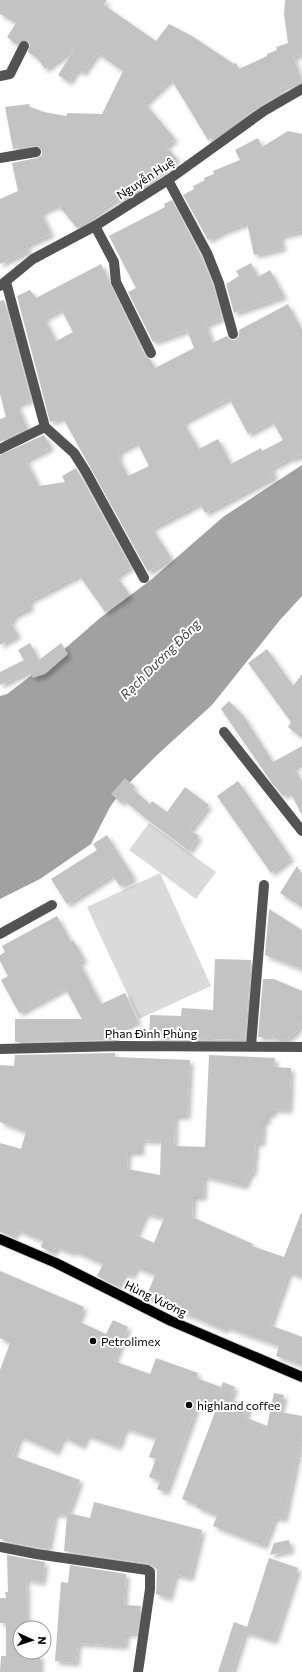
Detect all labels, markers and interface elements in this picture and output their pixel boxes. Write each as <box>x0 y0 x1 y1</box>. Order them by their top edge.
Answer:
street label: Nguyễn Huệ <box>114 154 176 202</box>
water label: Rạch Dương Đông <box>117 615 204 702</box>
street label: Phan Đình Phùng <box>105 1026 198 1040</box>
street label: Hùng Vương <box>123 1277 190 1319</box>
place label: Petrolimex <box>101 1334 161 1348</box>
marker: Petrolimex <box>88 1336 98 1346</box>
place label: highland coffee <box>197 1398 280 1412</box>
marker: highland coffee <box>184 1400 194 1410</box>
north arrow <box>12 1620 52 1660</box>
text: N <box>36 1636 49 1645</box>

